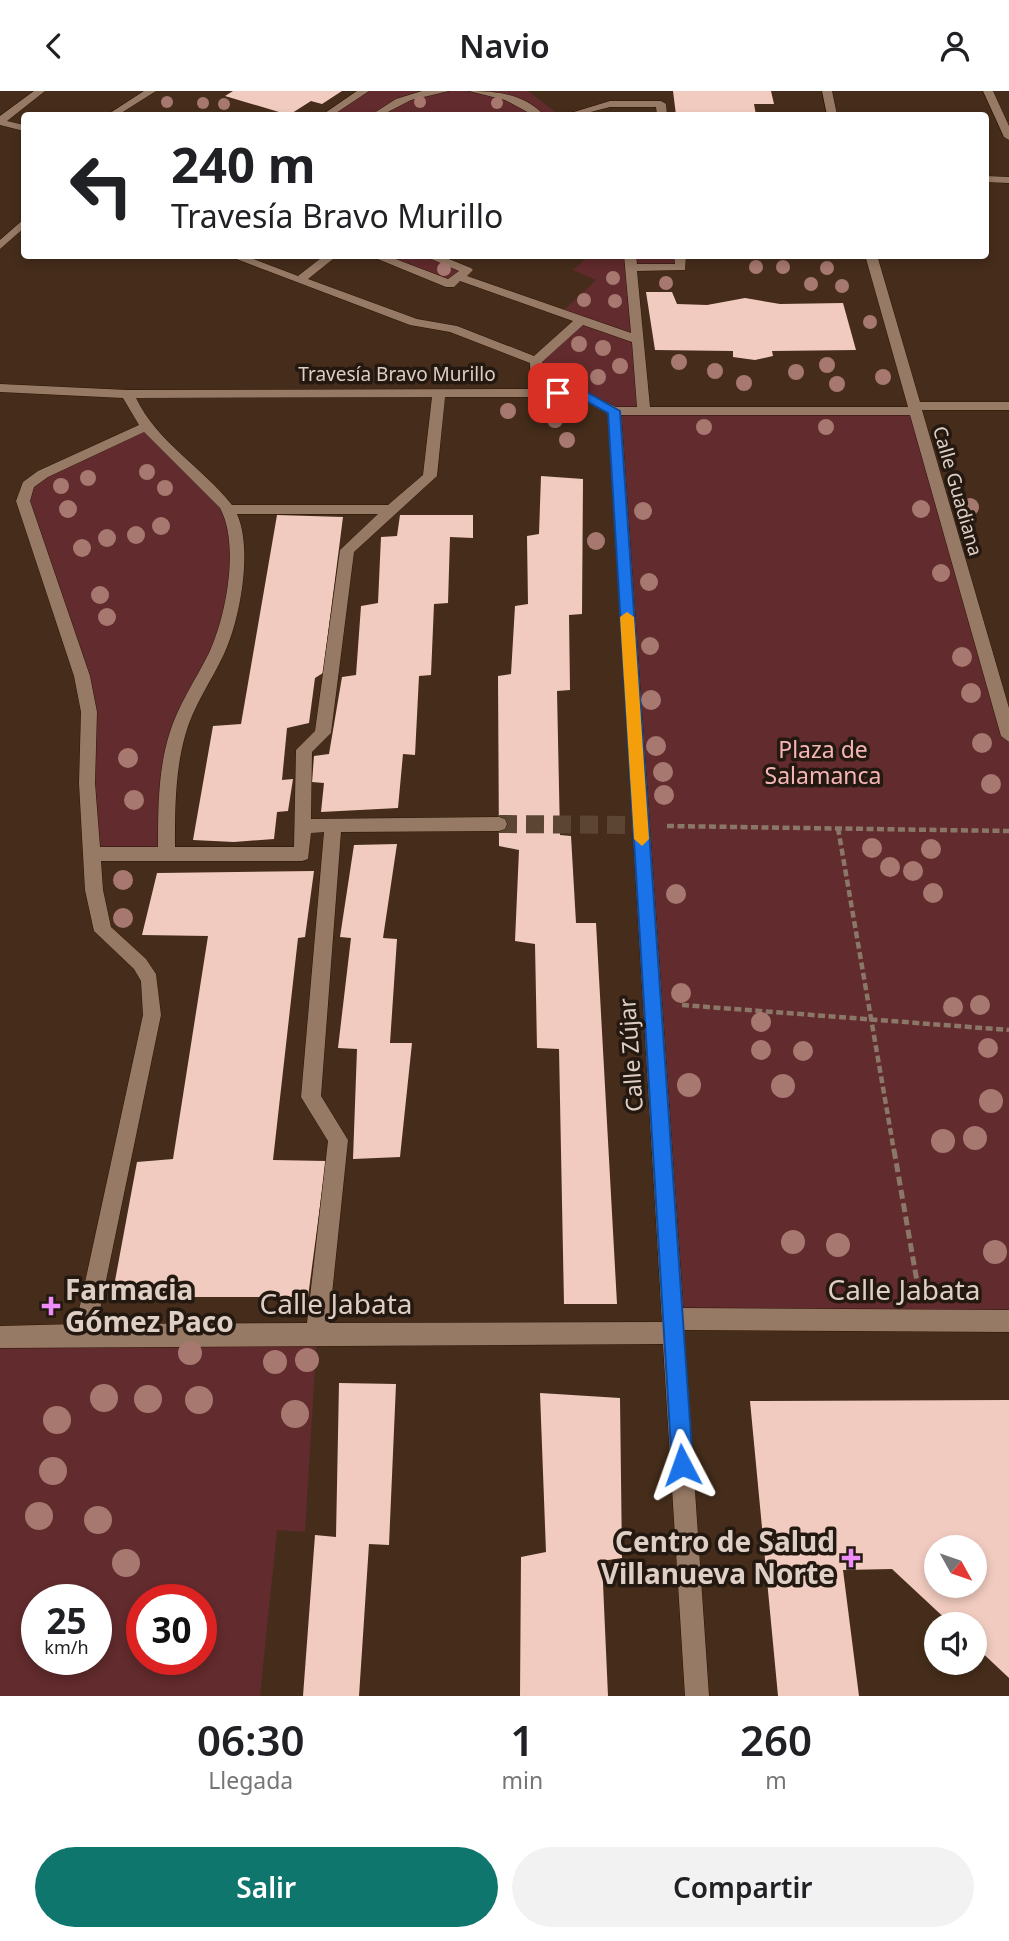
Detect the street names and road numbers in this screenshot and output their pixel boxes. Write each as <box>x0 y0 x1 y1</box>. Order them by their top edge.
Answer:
street label: Travesía Bravo Murillo <box>298 361 496 387</box>
street label: Calle Guadiana <box>927 423 989 559</box>
street label: Calle Zújar <box>610 997 650 1113</box>
street label: Calle Jabata <box>827 1270 981 1308</box>
street label: Calle Jabata <box>259 1284 413 1322</box>

